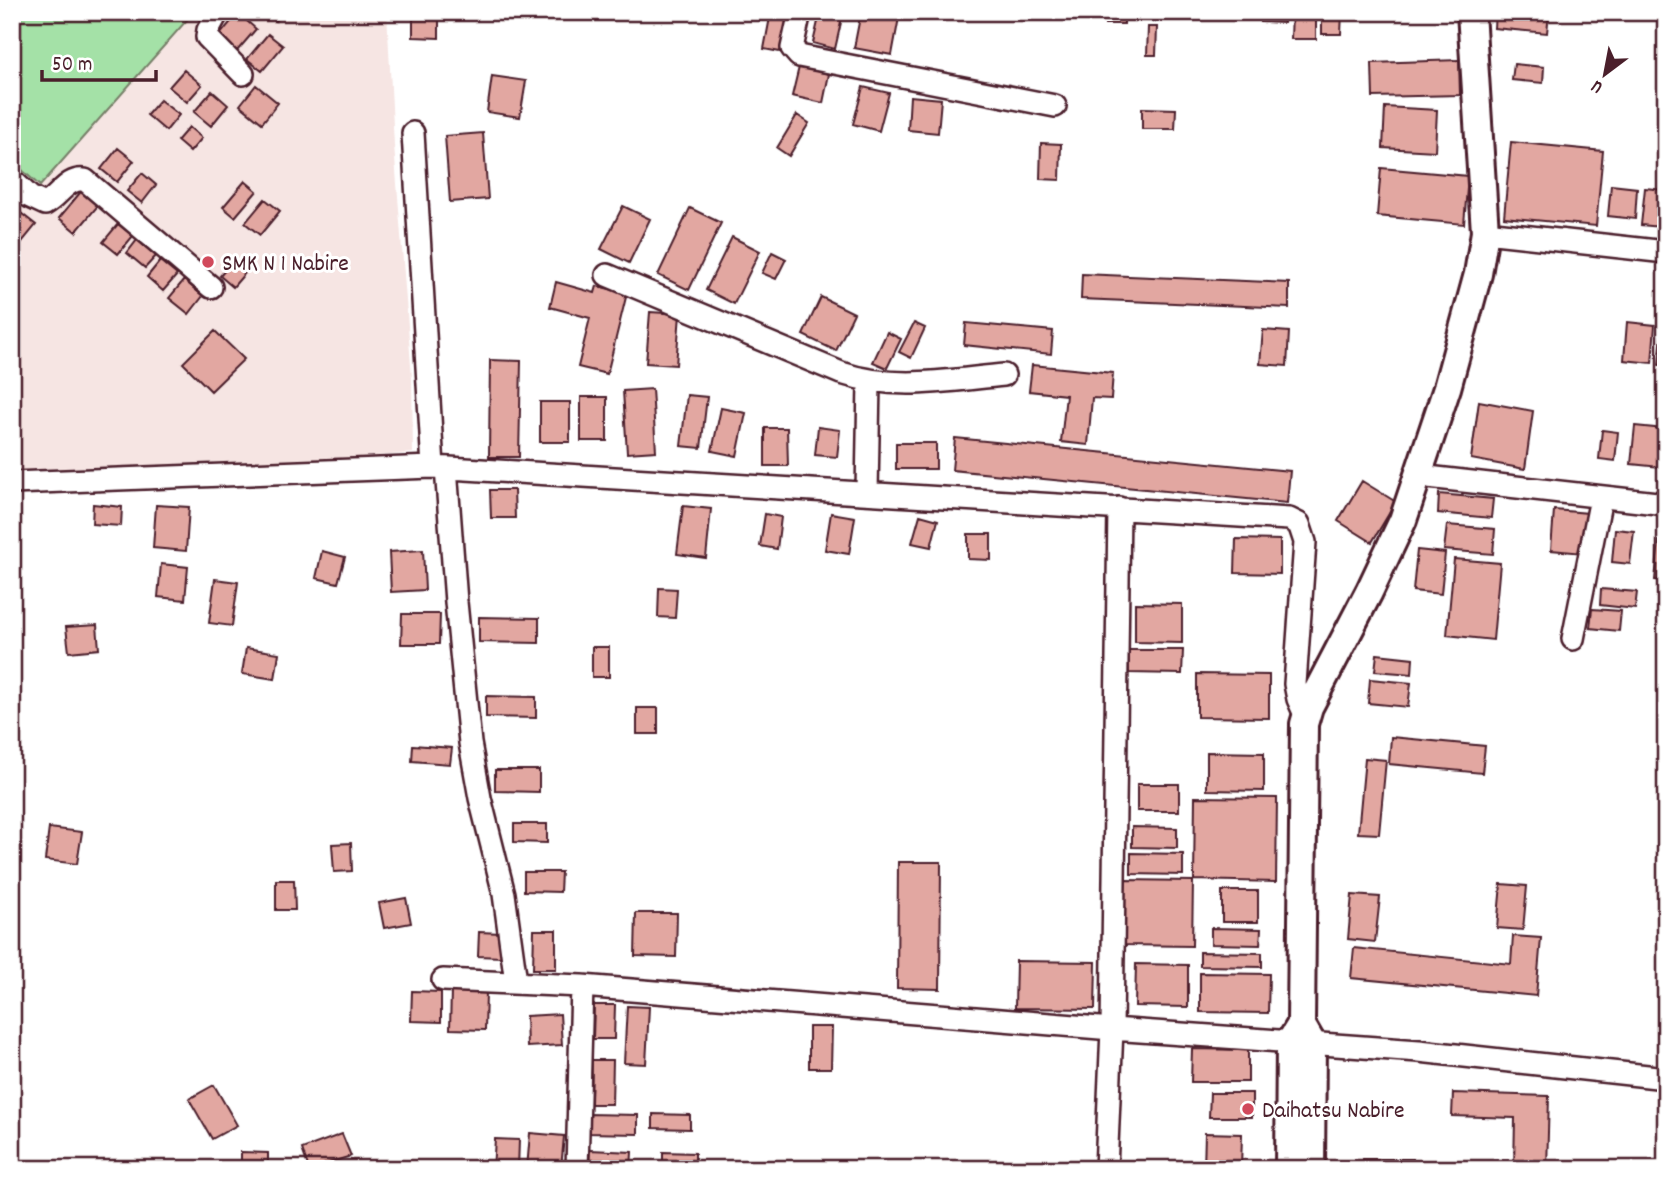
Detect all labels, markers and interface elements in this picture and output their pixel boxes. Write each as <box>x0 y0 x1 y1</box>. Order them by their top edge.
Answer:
scale bar <box>42 38 156 82</box>
north arrow <box>1570 38 1640 108</box>
text: 50 m <box>52 51 92 81</box>
text: U <box>1587 72 1609 99</box>
place label: SMK N 1 Nabire <box>222 248 349 282</box>
marker: SMK N 1 Nabire <box>200 254 216 270</box>
place label: Daihatsu Nabire <box>1262 1095 1404 1129</box>
marker: Daihatsu Nabire <box>1240 1101 1256 1117</box>

